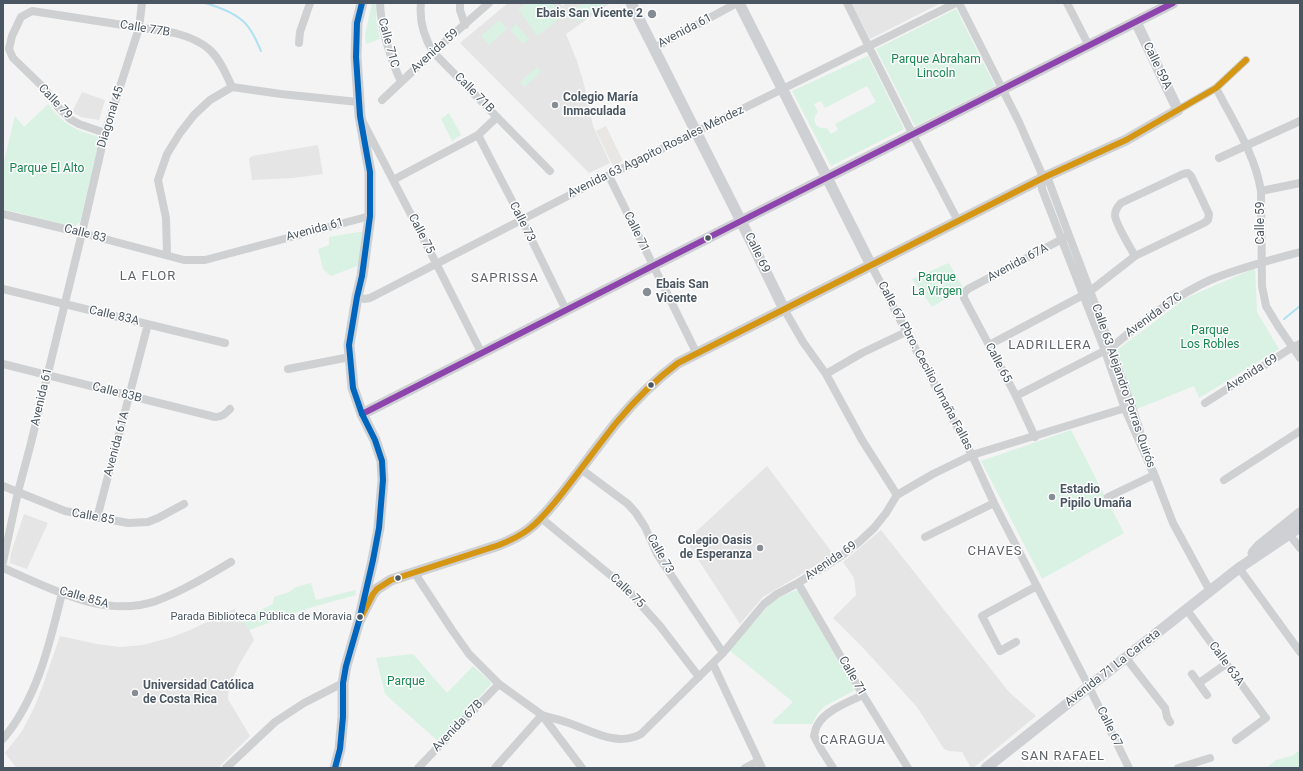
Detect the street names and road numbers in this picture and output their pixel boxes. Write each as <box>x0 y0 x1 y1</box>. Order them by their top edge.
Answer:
street label: Avenida 61 <box>656 11 714 51</box>
street label: Calle 71C <box>374 17 402 69</box>
street label: Calle 77B <box>119 18 171 40</box>
street label: Avenida 59 <box>408 26 462 76</box>
street label: Calle 59A <box>1139 40 1175 92</box>
street label: Calle 71B <box>451 70 497 116</box>
street label: Calle 79 <box>35 82 75 122</box>
street label: Diagonal 45 <box>95 85 127 149</box>
street label: Avenida 63 Agapito Rosales Méndez <box>566 103 746 201</box>
street label: Calle 73 <box>506 200 538 244</box>
street label: Calle 59 <box>1254 201 1268 245</box>
street label: Calle 71 <box>620 210 652 254</box>
street label: Calle 75 <box>405 212 437 256</box>
street label: Avenida 61 <box>285 215 345 245</box>
street label: Calle 83 <box>62 222 108 246</box>
street label: Calle 69 <box>741 231 773 275</box>
street label: Avenida 67A <box>985 241 1051 285</box>
street label: Calle 67 Pbro. Cecilio Umaña Fallas <box>874 279 976 453</box>
street label: Avenida 67C <box>1123 290 1185 340</box>
street label: Calle 63 Alejandro Porras Quirós <box>1088 302 1158 470</box>
street label: Calle 83A <box>88 303 140 329</box>
street label: Calle 65 <box>982 341 1014 385</box>
street label: Avenida 69 <box>1223 351 1281 395</box>
street label: Avenida 61 <box>28 367 56 427</box>
street label: Calle 83B <box>91 380 143 406</box>
street label: Avenida 61A <box>101 410 133 478</box>
street label: Calle 85 <box>71 506 115 528</box>
street label: Calle 73 <box>643 532 677 576</box>
street label: Avenida 69 <box>803 539 859 583</box>
street label: Calle 75 <box>607 571 647 611</box>
street label: Calle 85A <box>58 584 110 612</box>
street label: Avenida 71 La Carreta <box>1062 626 1164 710</box>
street label: Calle 63A <box>1205 639 1247 689</box>
street label: Calle 71 <box>835 654 869 698</box>
street label: Avenida 67B <box>430 697 486 755</box>
street label: Calle 67 <box>1093 705 1125 749</box>

